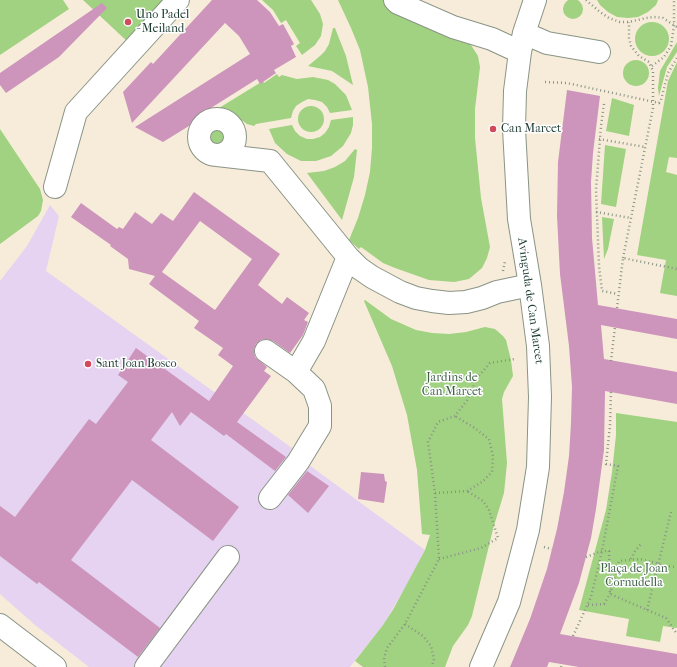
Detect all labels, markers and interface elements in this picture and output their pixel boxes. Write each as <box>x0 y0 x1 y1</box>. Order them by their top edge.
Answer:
place label: Uno Padel - Meiland <box>136 8 189 36</box>
marker: Uno Padel - Meiland <box>123 17 133 27</box>
place label: Can Marcet <box>501 122 561 136</box>
marker: Can Marcet <box>488 124 498 134</box>
street label: Avinguda de Can Marcet <box>514 237 546 365</box>
place label: Sant Joan Bosco <box>96 357 177 371</box>
marker: Sant Joan Bosco <box>83 359 93 369</box>
park label: Jardins de Can Marcet <box>422 371 482 399</box>
park label: Plaça de Joan Cornudella <box>600 562 668 590</box>

